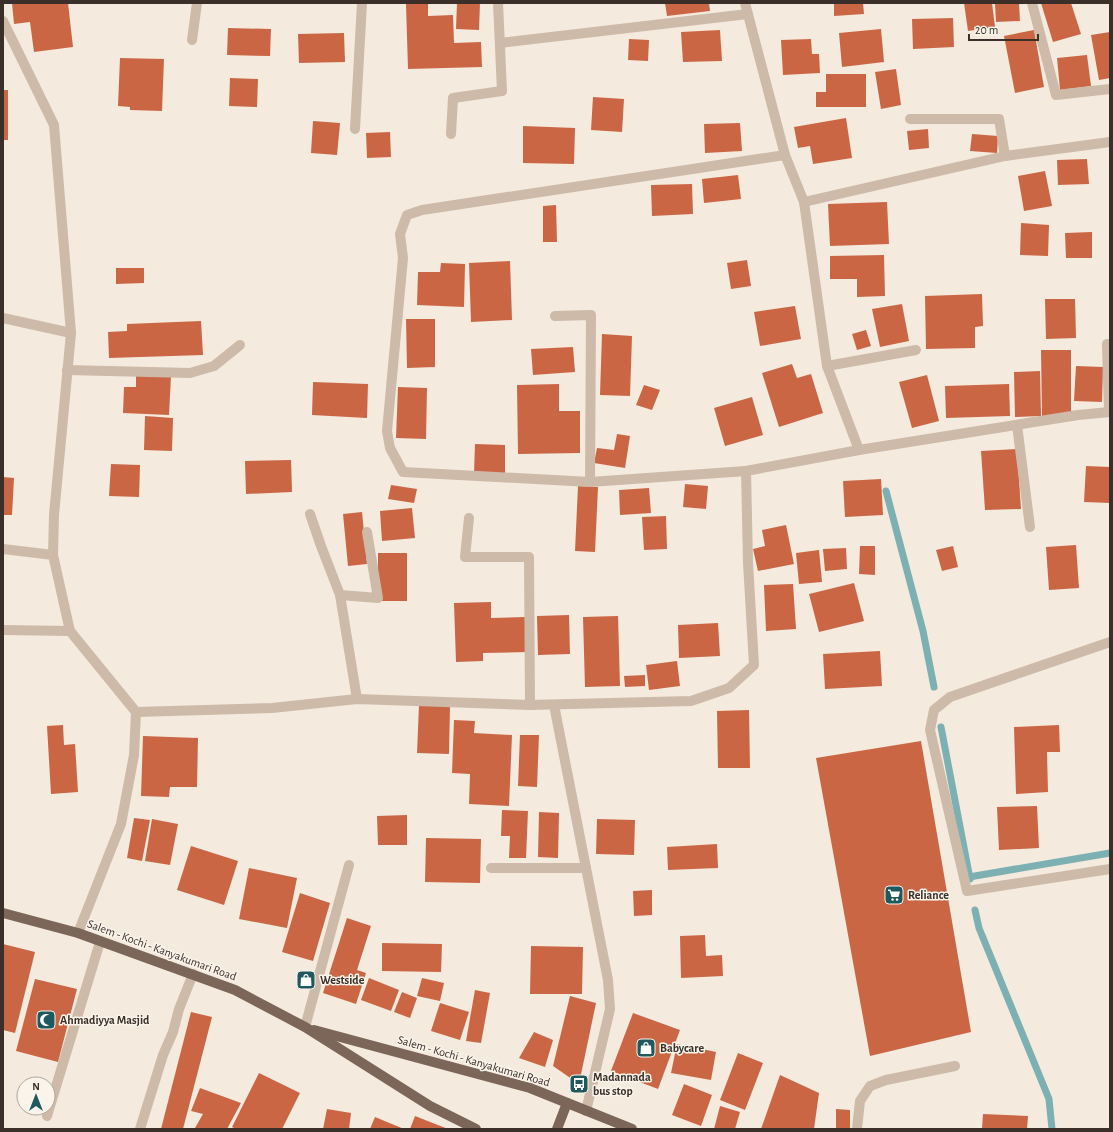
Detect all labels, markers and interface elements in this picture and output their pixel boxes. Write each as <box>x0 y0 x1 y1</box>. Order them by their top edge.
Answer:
scale bar <box>969 16 1038 42</box>
text: 20 m <box>975 24 998 36</box>
supermarket icon: Reliance <box>883 884 905 906</box>
place label: Reliance <box>908 889 949 901</box>
street label: Salem - Kochi - Kanyakumari Road <box>85 917 238 984</box>
shop icon: Westside <box>295 969 317 991</box>
place label: Westside <box>320 974 365 986</box>
mosque icon: Ahmadiyya Masjid <box>35 1009 57 1031</box>
place label: Ahmadiyya Masjid <box>60 1014 150 1027</box>
street label: Salem - Kochi - Kanyakumari Road <box>396 1033 551 1089</box>
shop icon: Babycare <box>635 1037 657 1059</box>
place label: Babycare <box>660 1042 704 1055</box>
place label: Madannada bus stop <box>593 1071 651 1097</box>
bus stop icon: Madannada bus stop <box>568 1073 590 1095</box>
north arrow <box>16 1076 56 1116</box>
text: N <box>32 1081 40 1092</box>

